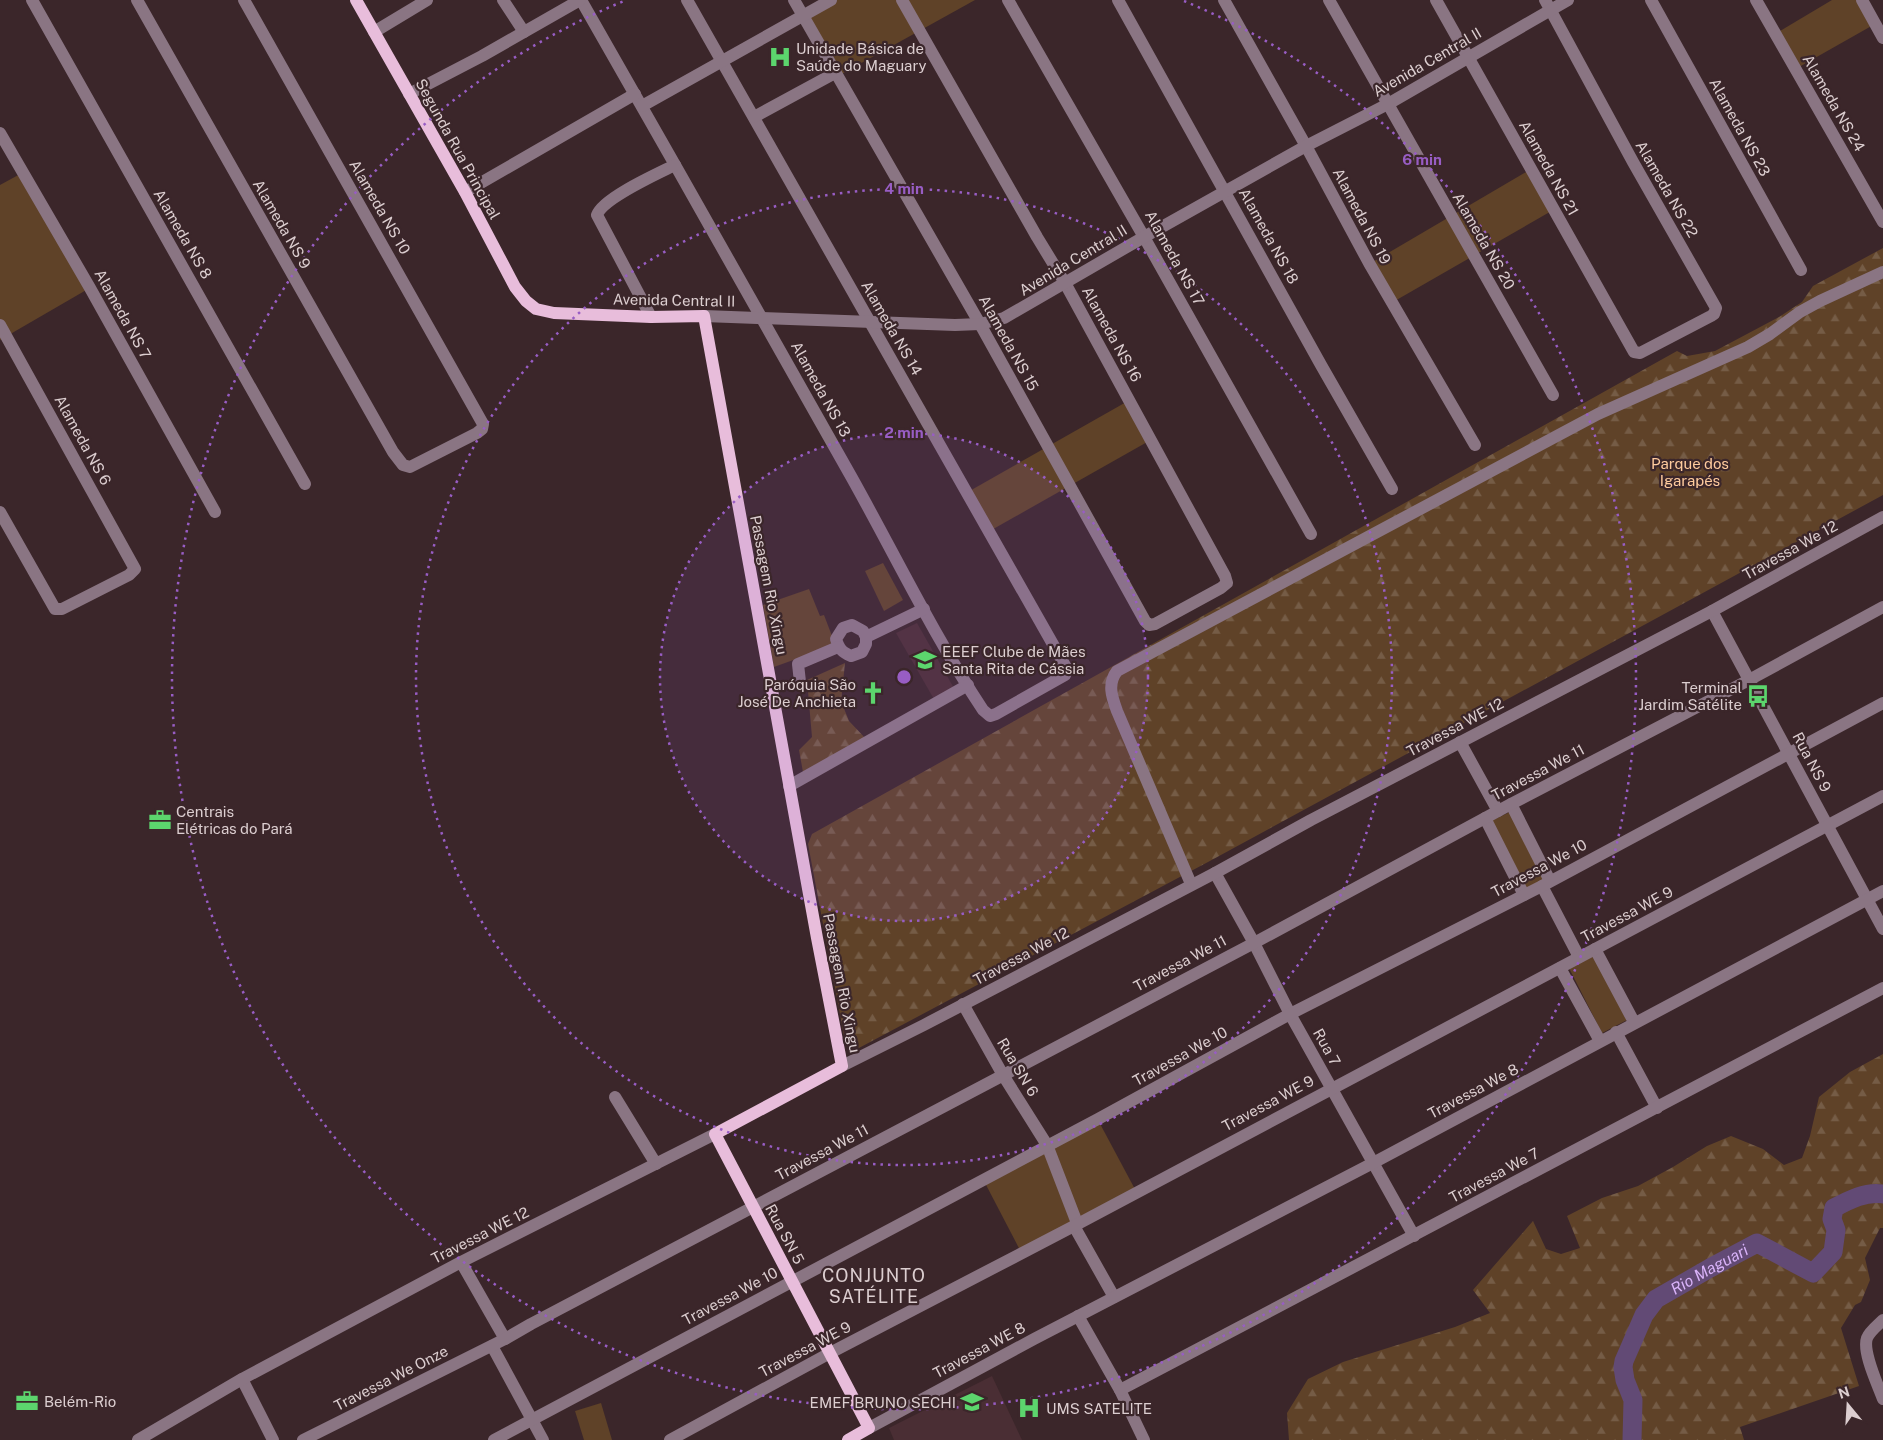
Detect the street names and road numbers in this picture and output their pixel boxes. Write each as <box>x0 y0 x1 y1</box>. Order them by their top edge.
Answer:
street label: Avenida Central II <box>1370 24 1484 100</box>
street label: Alameda NS 24 <box>1799 51 1869 155</box>
street label: Alameda NS 23 <box>1706 75 1774 179</box>
street label: Segunda Rua Principal <box>412 76 504 222</box>
street label: Alameda NS 21 <box>1516 118 1582 218</box>
street label: Alameda NS 22 <box>1632 138 1702 240</box>
street label: Alameda NS 10 <box>346 157 414 257</box>
street label: Alameda NS 19 <box>1330 165 1394 267</box>
street label: Alameda NS 9 <box>250 176 314 272</box>
street label: Alameda NS 18 <box>1236 185 1302 287</box>
street label: Alameda NS 8 <box>151 186 215 282</box>
street label: Alameda NS 20 <box>1449 190 1519 292</box>
street label: Alameda NS 17 <box>1142 208 1208 308</box>
street label: Avenida Central II <box>1016 221 1130 299</box>
street label: Alameda NS 7 <box>91 266 155 362</box>
street label: Alameda NS 14 <box>858 278 926 378</box>
street label: Alameda NS 16 <box>1079 283 1145 385</box>
street label: Avenida Central II <box>613 290 735 310</box>
street label: Alameda NS 15 <box>976 292 1042 394</box>
street label: Alameda NS 13 <box>788 338 854 440</box>
street label: Alameda NS 6 <box>51 392 115 488</box>
street label: Passagem Rio Xingu <box>747 514 791 656</box>
street label: Travessa We 12 <box>1740 517 1840 583</box>
street label: Travessa WE 12 <box>1404 694 1506 760</box>
street label: Rua NS 9 <box>1789 729 1835 795</box>
street label: Travessa We 11 <box>1489 740 1587 804</box>
street label: Travessa We 10 <box>1488 836 1590 900</box>
street label: Travessa WE 9 <box>1578 883 1676 945</box>
street label: Passagem Rio Xingu <box>820 912 864 1054</box>
street label: Travessa We 12 <box>970 924 1072 988</box>
street label: Travessa We 11 <box>1131 931 1229 995</box>
street label: Travessa We 10 <box>1130 1023 1230 1089</box>
street label: Rua 7 <box>1310 1026 1344 1068</box>
street label: Rua SN 6 <box>994 1035 1042 1099</box>
street label: Travessa We 8 <box>1425 1060 1521 1122</box>
street label: Travessa WE 9 <box>1219 1072 1317 1134</box>
street label: Travessa We 11 <box>773 1120 871 1184</box>
street label: Travessa We 7 <box>1446 1144 1542 1206</box>
street label: Rua SN 5 <box>762 1201 808 1267</box>
street label: Travessa WE 12 <box>428 1203 532 1267</box>
street label: Travessa We 10 <box>679 1264 781 1328</box>
street label: Travessa WE 9 <box>756 1318 854 1380</box>
street label: Travessa WE 8 <box>930 1319 1028 1381</box>
street label: Travessa We Onze <box>331 1342 451 1414</box>

